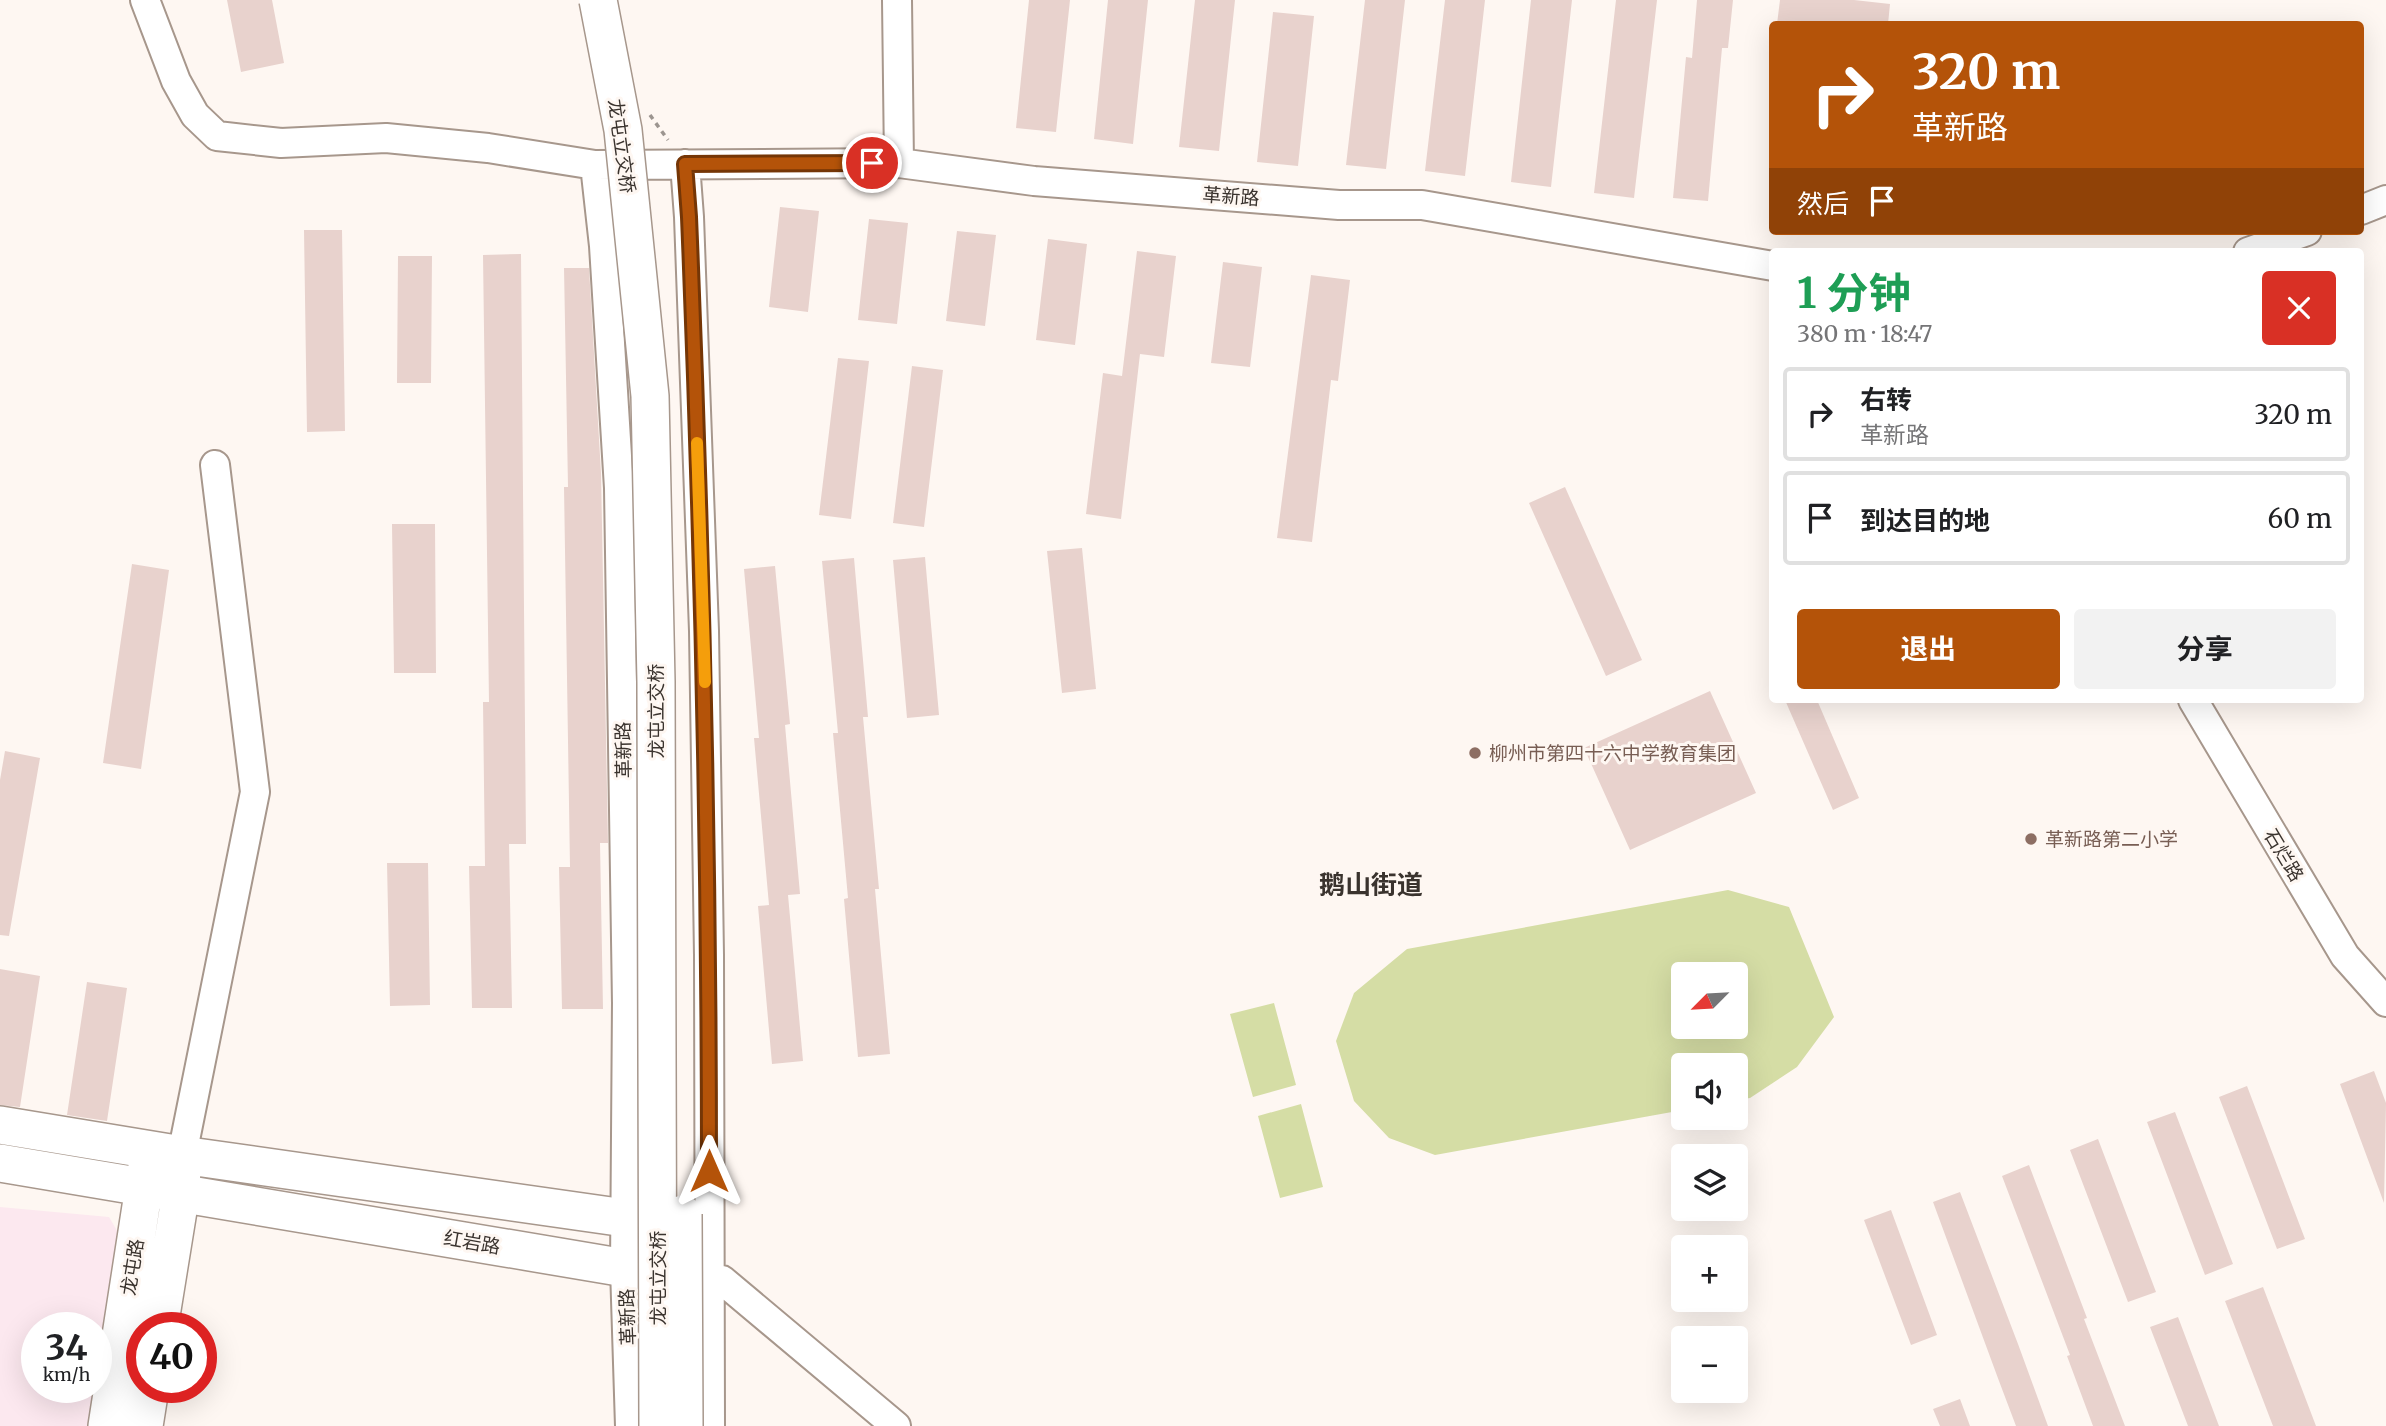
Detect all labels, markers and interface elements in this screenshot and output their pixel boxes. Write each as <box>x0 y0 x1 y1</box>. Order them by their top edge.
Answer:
text: 320 m <box>1912 41 2060 102</box>
icon: right <box>1797 49 1888 140</box>
street label: 龙屯立交桥 <box>604 97 640 195</box>
text: 革新路 <box>1912 108 2008 148</box>
pin <box>842 133 902 193</box>
icon: arrive <box>853 144 891 182</box>
street label: 革新路 <box>1202 182 1260 210</box>
icon: arrive <box>1863 182 1901 220</box>
text: 然后 <box>1797 187 1849 220</box>
text: 1 分钟 <box>1797 267 1910 319</box>
button: close <box>2262 271 2336 345</box>
text: 380 m · 18:47 <box>1797 319 1932 348</box>
text: 右转 <box>1860 383 1912 416</box>
icon: right <box>1801 395 1839 433</box>
text: 320 m <box>2254 398 2332 431</box>
text: 革新路 <box>1860 420 1929 449</box>
icon: arrive <box>1801 499 1839 537</box>
text: 60 m <box>2268 502 2332 535</box>
text: 到达目的地 <box>1860 504 1990 537</box>
button: 退出 <box>1797 609 2060 689</box>
button: 分享 <box>2074 609 2336 689</box>
street label: 龙屯立交桥 <box>644 663 668 759</box>
street label: 革新路 <box>611 721 635 779</box>
place label: 柳州市第四十六中学教育集团 <box>1489 741 1736 765</box>
marker: 柳州市第四十六中学教育集团 <box>1467 745 1483 761</box>
street label: 石烂路 <box>2259 824 2309 886</box>
place label: 革新路第二小学 <box>2045 827 2178 851</box>
marker: 革新路第二小学 <box>2023 831 2039 847</box>
district label: 鹅山街道 <box>1319 868 1423 901</box>
north arrow <box>1671 962 1748 1040</box>
map controls <box>1671 962 1748 1403</box>
button: sound <box>1671 1053 1748 1130</box>
position arrow <box>672 1134 746 1208</box>
button: layers <box>1671 1144 1748 1221</box>
street label: 红岩路 <box>442 1225 502 1259</box>
street label: 龙屯立交桥 <box>646 1230 670 1326</box>
button: + <box>1671 1235 1748 1312</box>
street label: 龙屯路 <box>116 1237 148 1297</box>
street label: 革新路 <box>614 1288 640 1346</box>
speed limit sign: 40 <box>126 1312 217 1403</box>
text: 34 <box>46 1326 87 1370</box>
button: − <box>1671 1326 1748 1403</box>
text: km/h <box>43 1363 90 1386</box>

